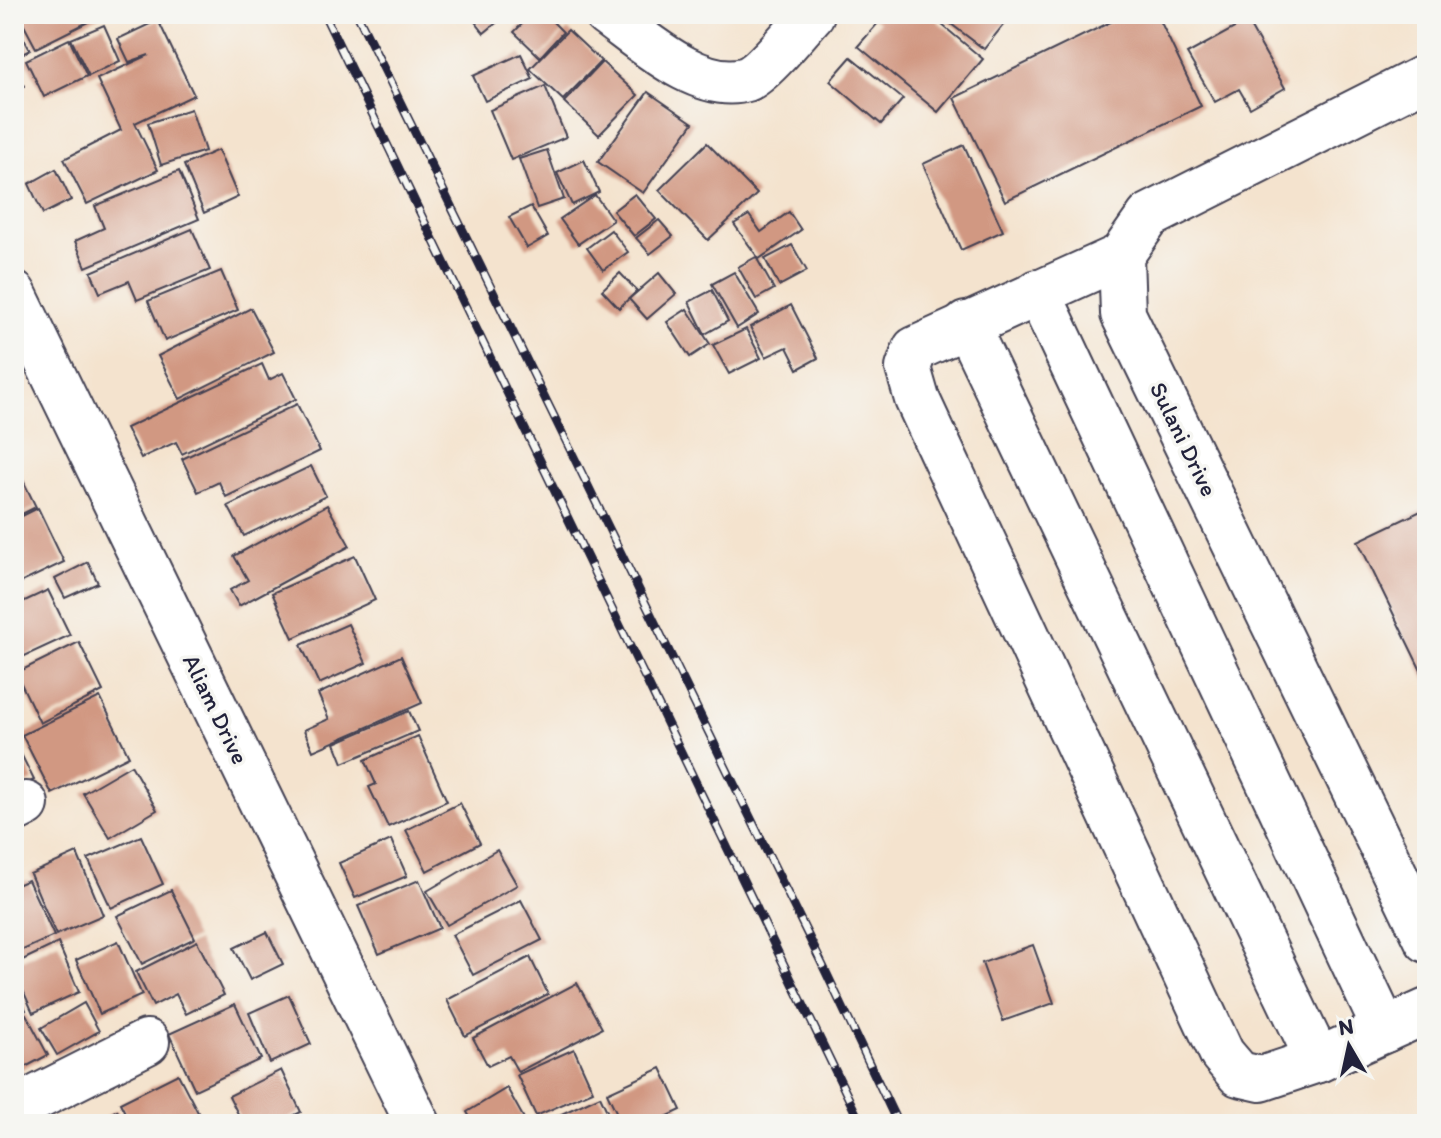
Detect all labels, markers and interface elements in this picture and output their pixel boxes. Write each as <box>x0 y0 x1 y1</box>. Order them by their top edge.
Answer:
street label: Sulani Drive <box>1144 377 1224 501</box>
street label: Aliam Drive <box>177 649 255 769</box>
north arrow <box>1309 1006 1389 1086</box>
text: N <box>1336 1012 1355 1041</box>

